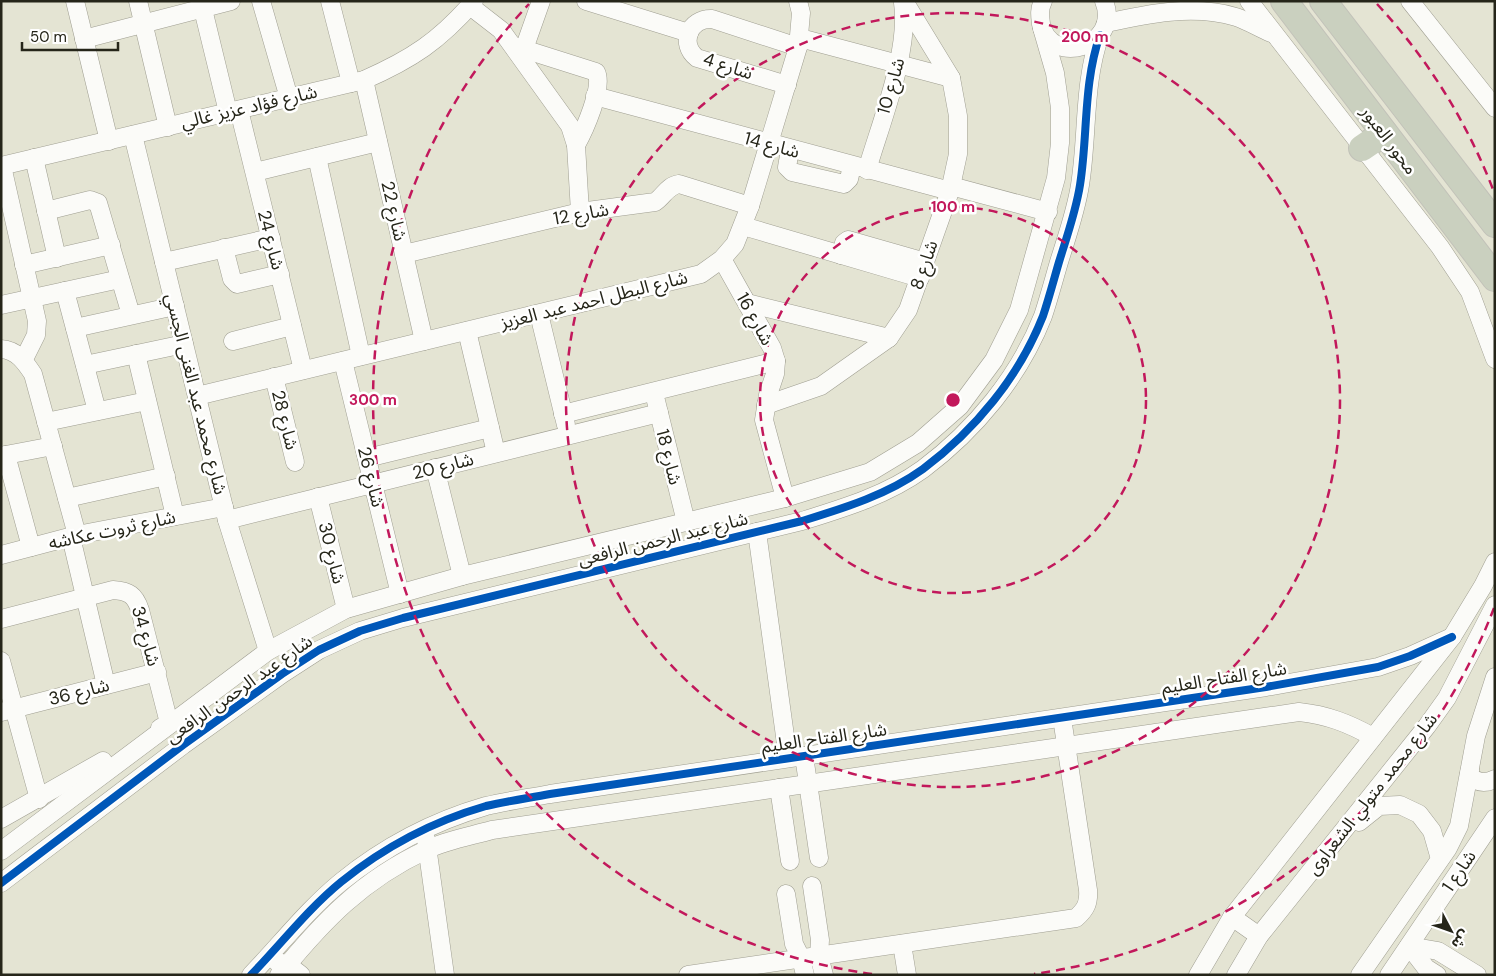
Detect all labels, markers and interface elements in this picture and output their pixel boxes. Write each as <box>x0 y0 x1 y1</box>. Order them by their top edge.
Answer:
scale bar <box>22 20 119 52</box>
text: 50 m <box>30 27 67 47</box>
text: 200 m <box>1061 27 1109 47</box>
street label: شارع 4 <box>700 47 756 87</box>
street label: شارع 10 <box>871 55 912 118</box>
street label: شارع فؤاد عزيز غالي <box>178 80 320 136</box>
street label: محور العبور <box>1355 100 1423 179</box>
street label: شارع 14 <box>741 126 802 166</box>
street label: شارع 22 <box>374 179 413 244</box>
street label: شارع 12 <box>551 197 611 233</box>
text: 100 m <box>931 197 975 217</box>
street label: شارع 24 <box>250 208 290 273</box>
street label: شارع 8 <box>904 237 946 294</box>
street label: شارع البطل احمد عبد العزيز <box>497 265 691 337</box>
street label: شارع 16 <box>729 288 779 351</box>
street label: شارع محمد عبد الغنى الجسي <box>157 291 233 498</box>
street label: شارع 28 <box>264 388 304 453</box>
text: 300 m <box>349 390 397 410</box>
centre of rings <box>944 391 962 409</box>
street label: شارع 18 <box>649 427 687 488</box>
street label: شارع 26 <box>350 444 390 510</box>
street label: شارع 20 <box>410 447 477 487</box>
street label: شارع ثروت عكاشه <box>46 505 178 557</box>
street label: شارع عبد الرحمن الرافعى <box>575 506 751 574</box>
street label: شارع 30 <box>311 520 351 587</box>
street label: شارع 34 <box>124 603 166 669</box>
street label: شارع عبد الرحمن الرافعى <box>161 629 318 750</box>
street label: شارع الفتاح العليم <box>1160 656 1289 702</box>
street label: شارع 36 <box>46 673 112 713</box>
street label: شارع محمد متولي الشعراوى <box>1301 708 1444 881</box>
street label: شارع الفتاح العليم <box>760 717 889 761</box>
street label: شارع 1 <box>1436 845 1483 898</box>
north arrow <box>1426 906 1476 956</box>
text: ش <box>1448 926 1474 953</box>

